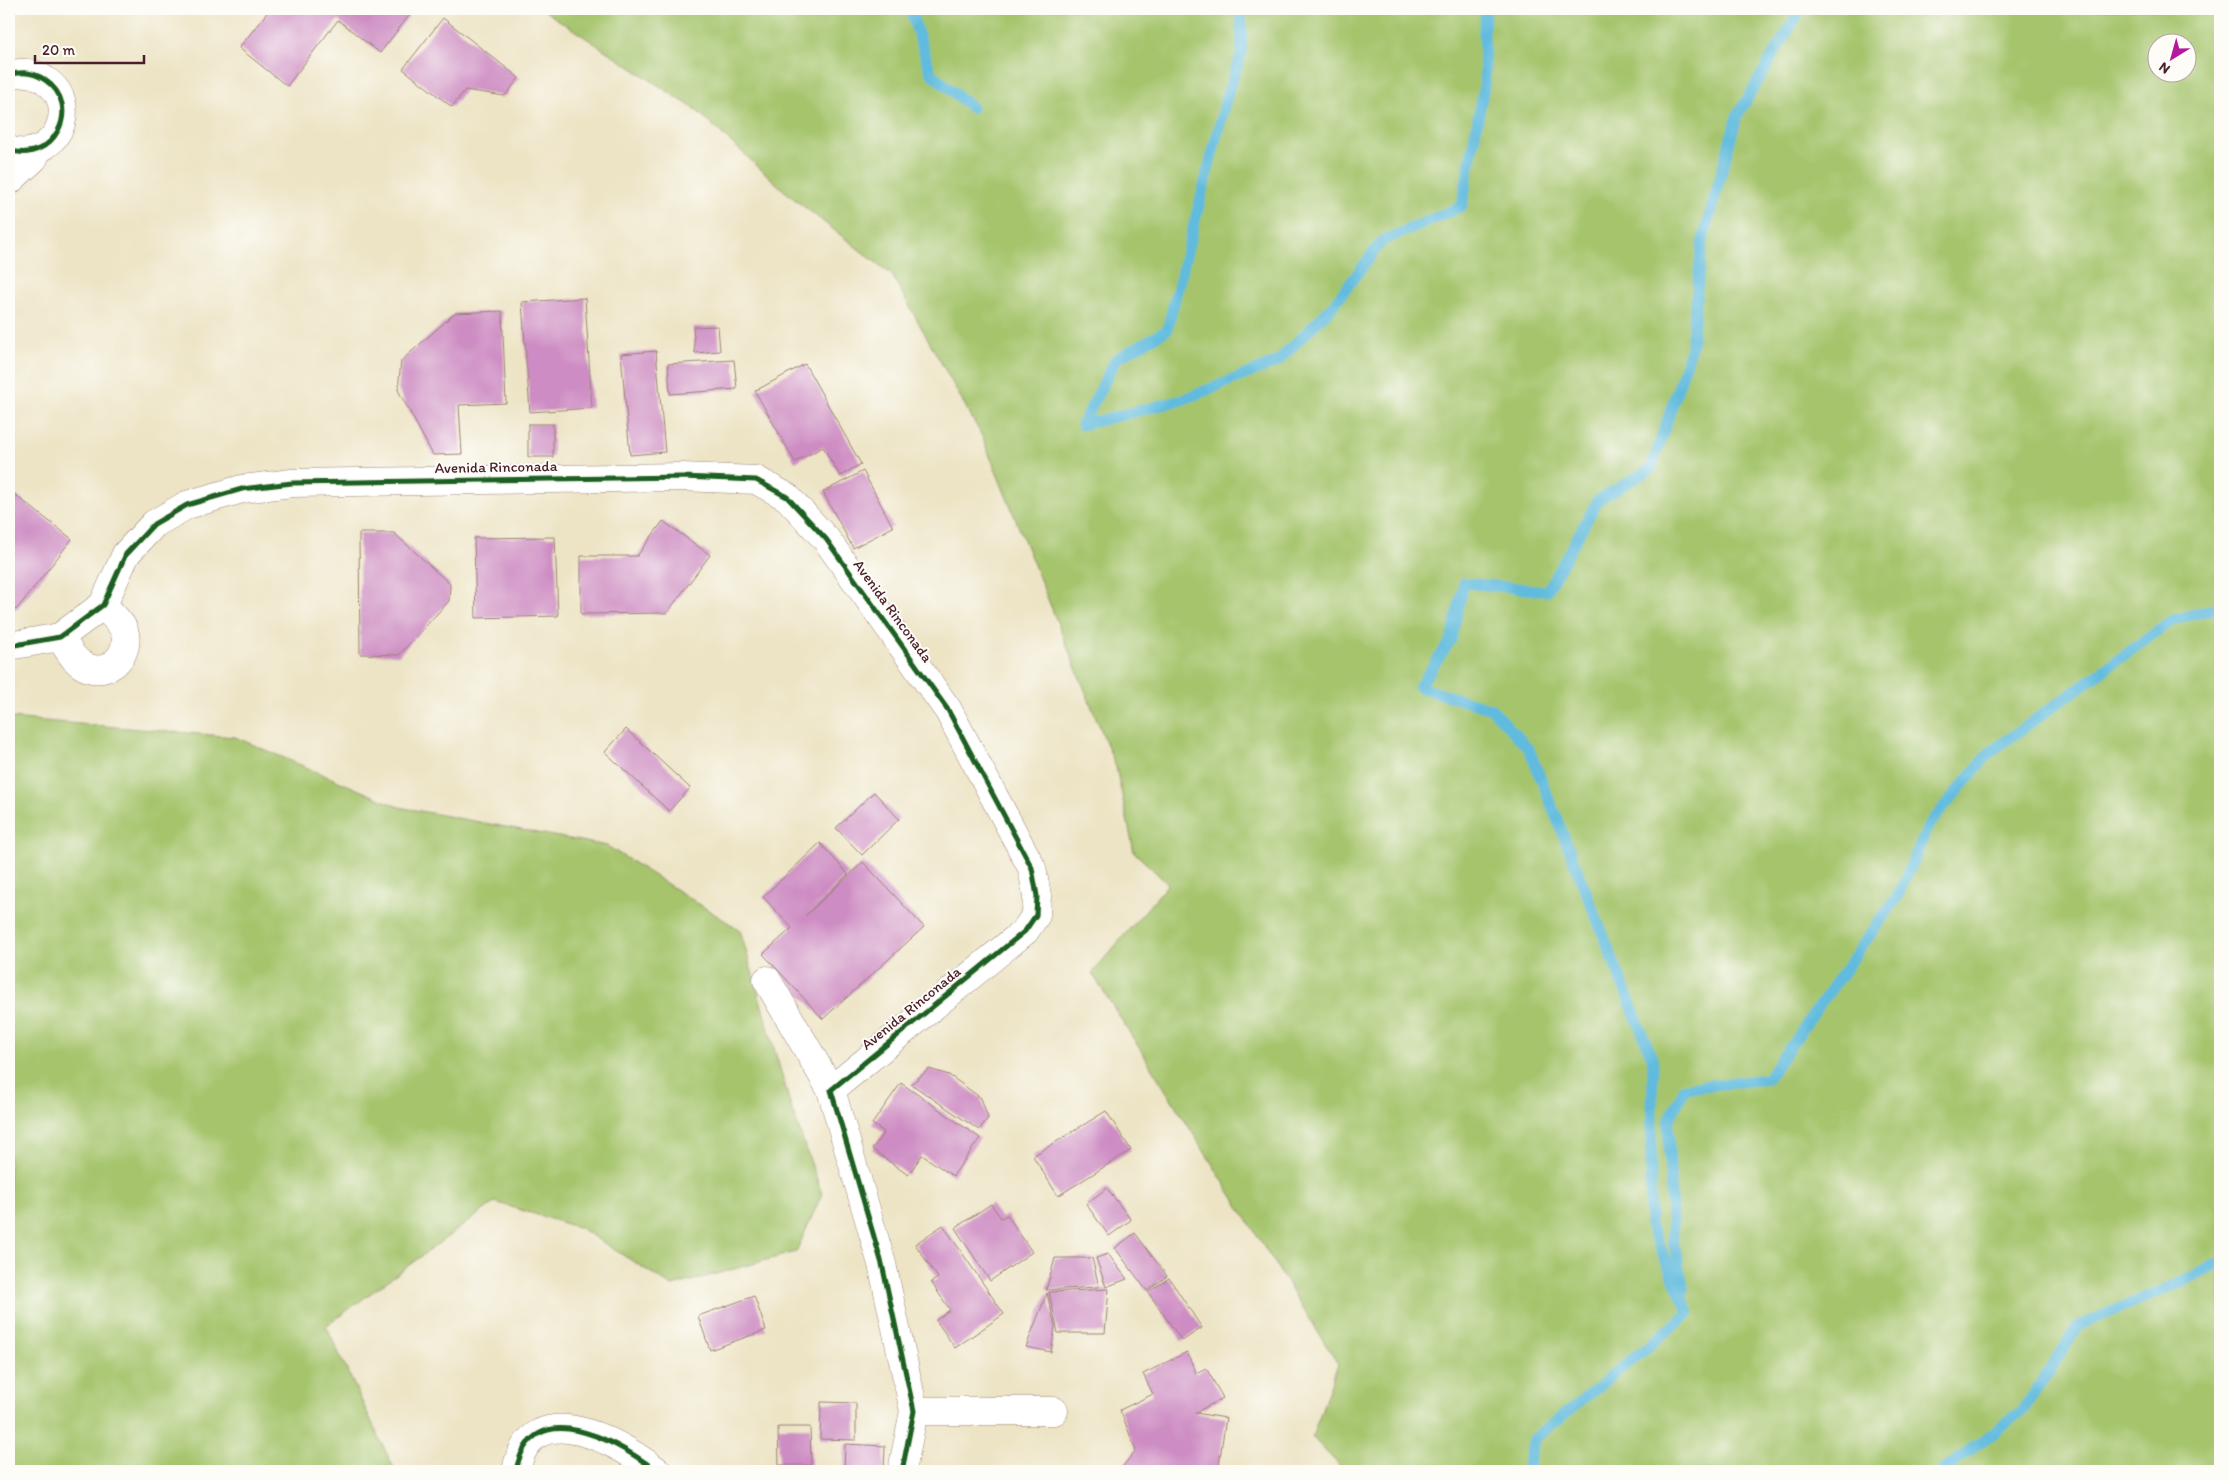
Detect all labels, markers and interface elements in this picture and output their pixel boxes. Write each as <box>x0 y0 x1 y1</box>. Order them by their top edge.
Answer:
scale bar <box>35 32 144 64</box>
north arrow <box>2146 32 2196 82</box>
text: 20 m <box>42 41 76 59</box>
text: N <box>2156 58 2173 78</box>
street label: Avenida Rinconada <box>434 457 558 477</box>
street label: Avenida Rinconada <box>850 556 936 666</box>
street label: Avenida Rinconada <box>858 962 965 1054</box>

